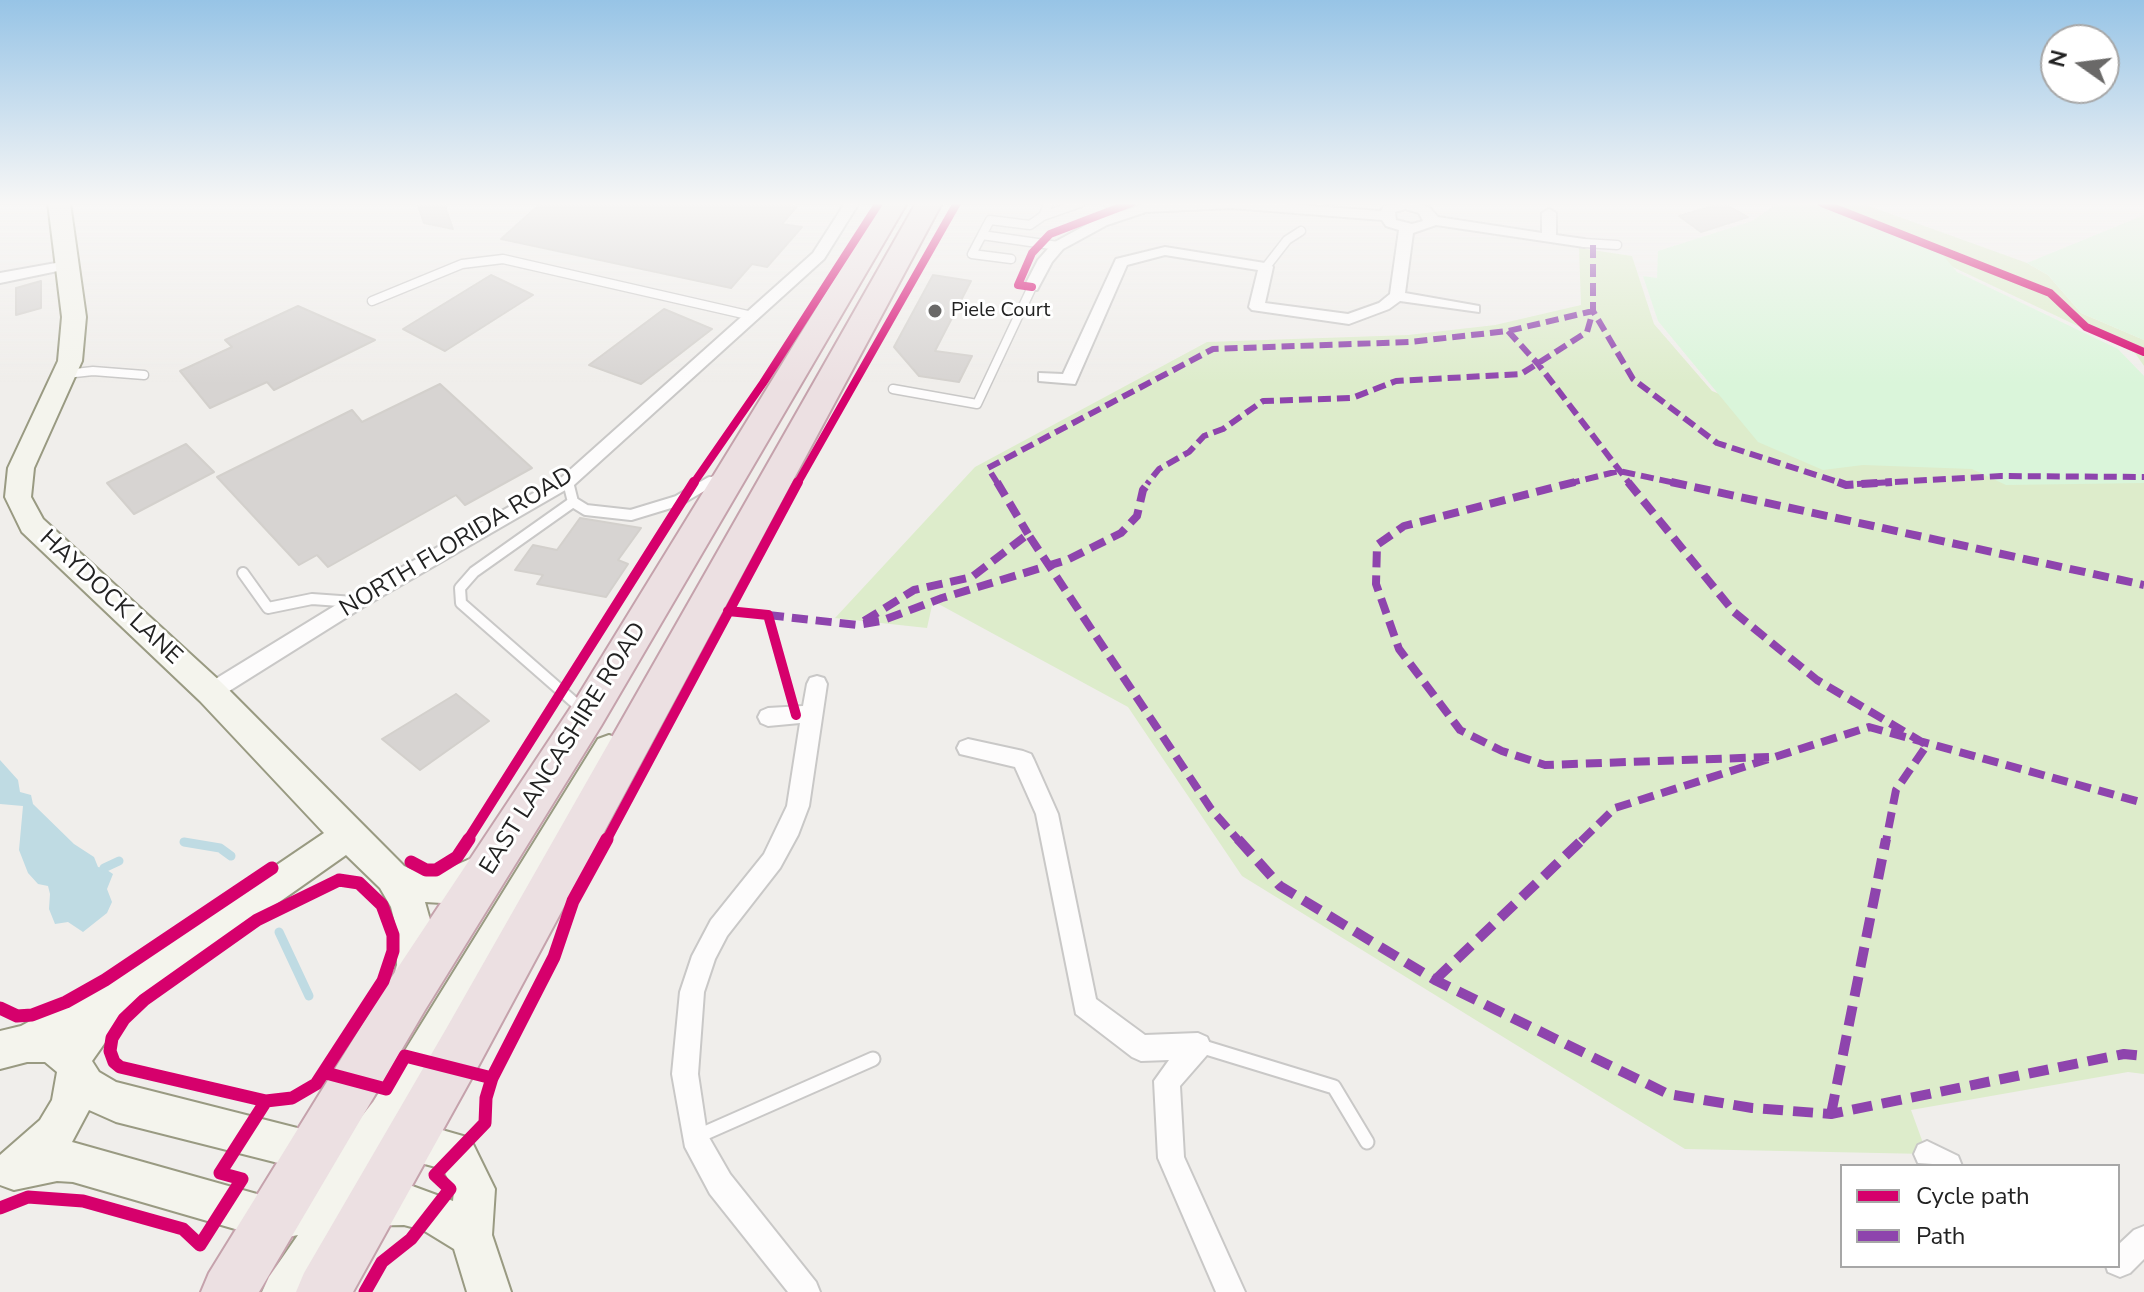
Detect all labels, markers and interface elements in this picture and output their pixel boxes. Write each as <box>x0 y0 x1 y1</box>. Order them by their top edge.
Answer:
north arrow <box>2040 24 2120 104</box>
text: N <box>2042 47 2075 70</box>
place label: Piele Court <box>951 299 1050 323</box>
marker: Piele Court <box>926 302 944 320</box>
street label: NORTH FLORIDA ROAD <box>335 462 579 624</box>
street label: HAYDOCK LANE <box>33 525 187 671</box>
street label: EAST LANCASHIRE ROAD <box>475 618 653 880</box>
legend <box>1840 1164 2120 1268</box>
text: Cycle path <box>1916 1180 2030 1212</box>
text: Path <box>1916 1220 1965 1252</box>

